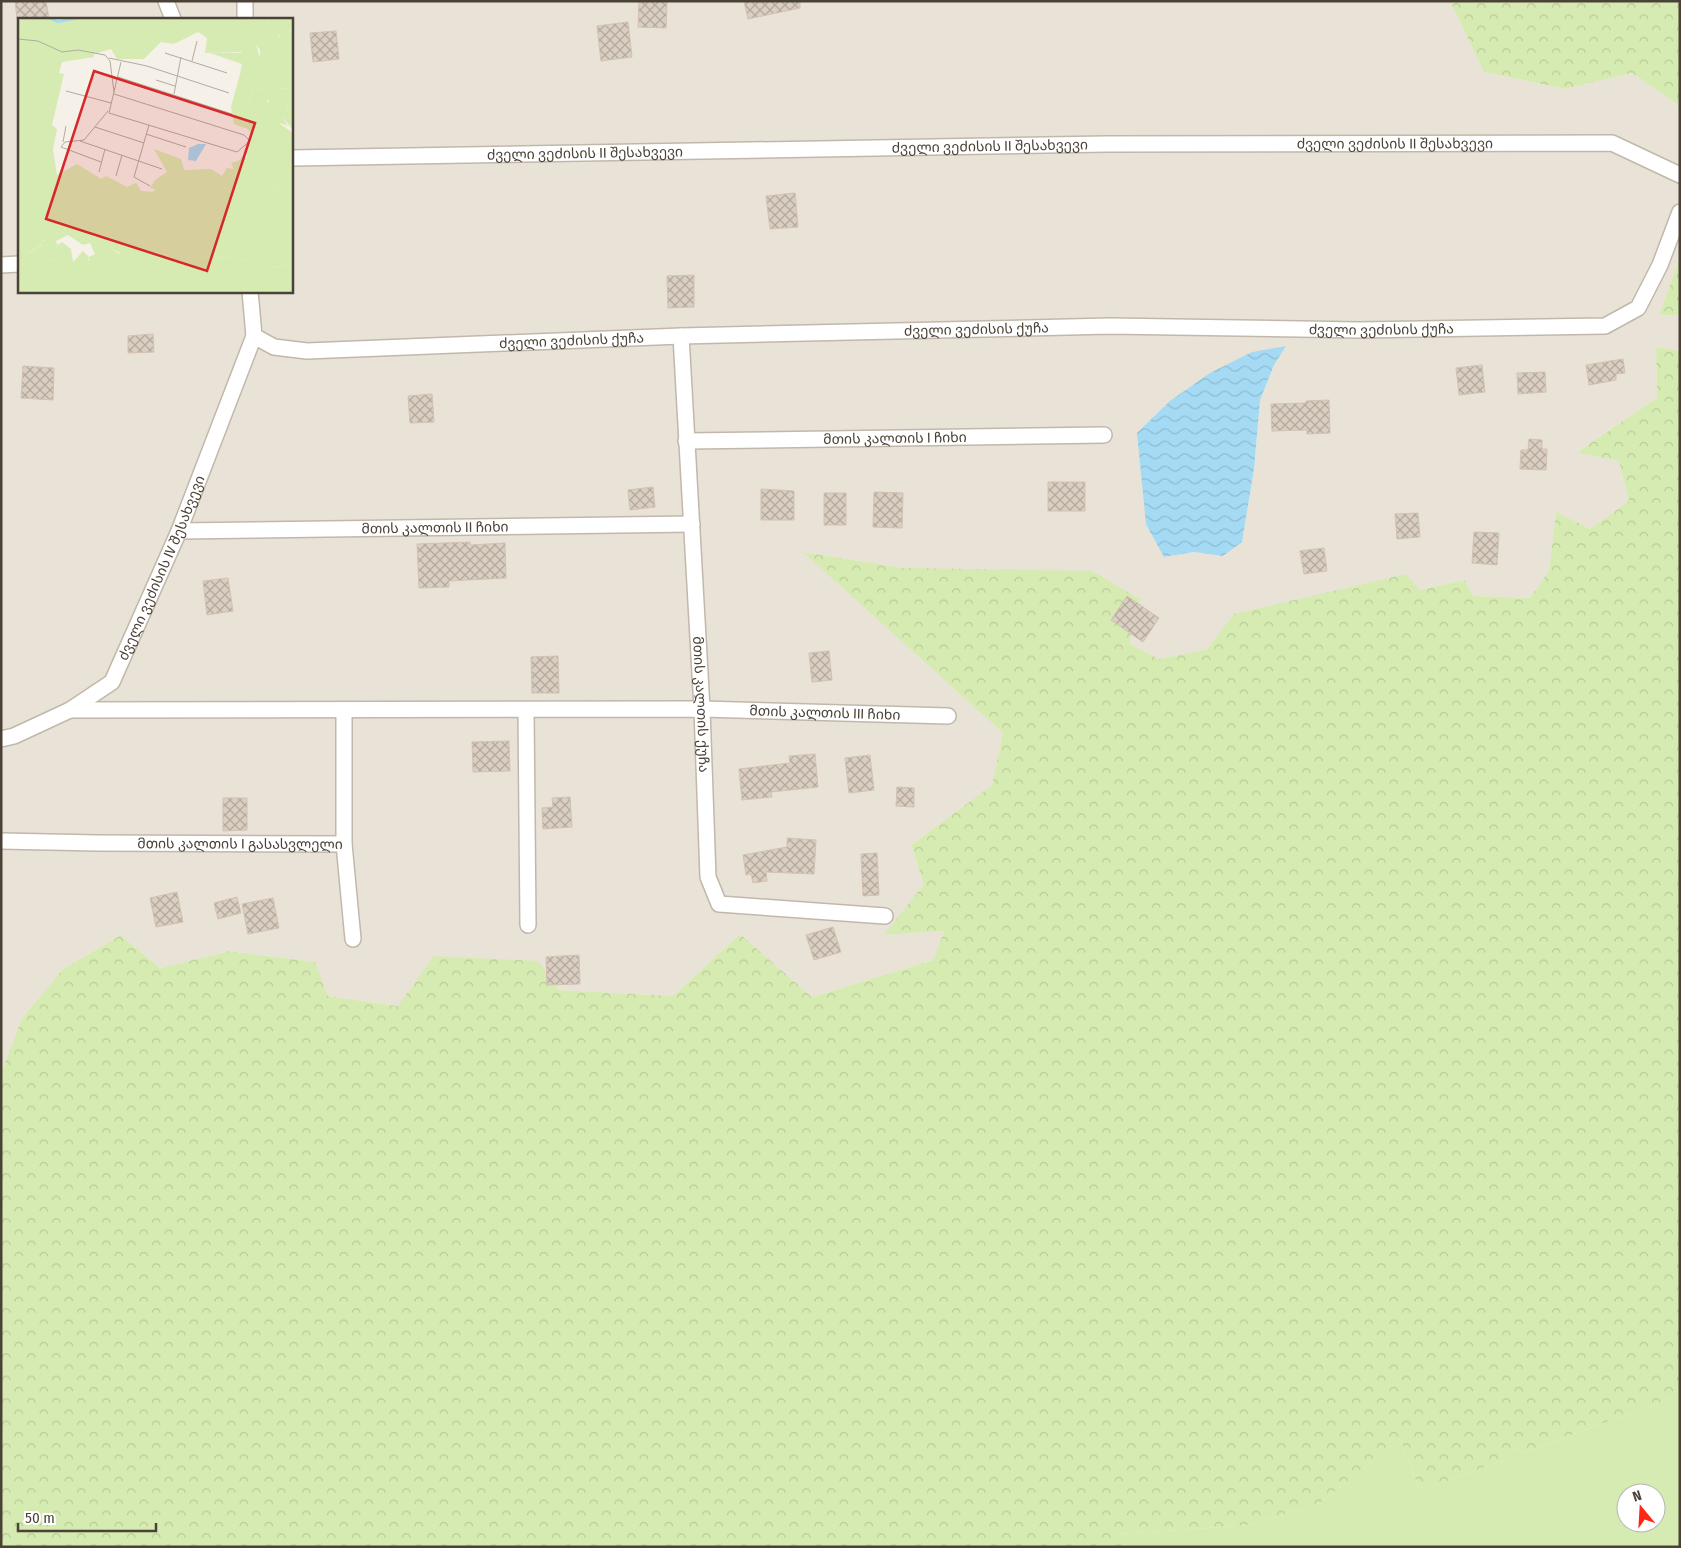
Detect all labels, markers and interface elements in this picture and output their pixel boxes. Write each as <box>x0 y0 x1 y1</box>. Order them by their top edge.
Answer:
inset map <box>18 18 292 292</box>
street label: ძველი ვეძისის II შესახვევი <box>1297 135 1493 152</box>
street label: ძველი ვეძისის II შესახვევი <box>892 136 1088 156</box>
street label: ძველი ვეძისის II შესახვევი <box>487 143 683 163</box>
street label: ძველი ვეძისის ქუჩა <box>904 319 1049 339</box>
street label: ძველი ვეძისის ქუჩა <box>1309 320 1454 339</box>
street label: ძველი ვეძისის ქუჩა <box>499 329 644 352</box>
street label: მთის კალთის I ჩიხი <box>823 428 967 448</box>
street label: ძველი ვეძისის IV შესახვევი <box>114 473 208 663</box>
street label: მთის კალთის II ჩიხი <box>361 518 509 537</box>
street label: მთის კალთის ქუჩა <box>689 636 713 773</box>
street label: მთის კალთის III ჩიხი <box>749 702 901 723</box>
street label: მთის კალთის I გასასვლელი <box>137 835 343 852</box>
north arrow <box>1616 1483 1666 1533</box>
text: N <box>1631 1487 1644 1505</box>
scale bar <box>18 1500 155 1532</box>
text: 50 m <box>25 1509 55 1527</box>

